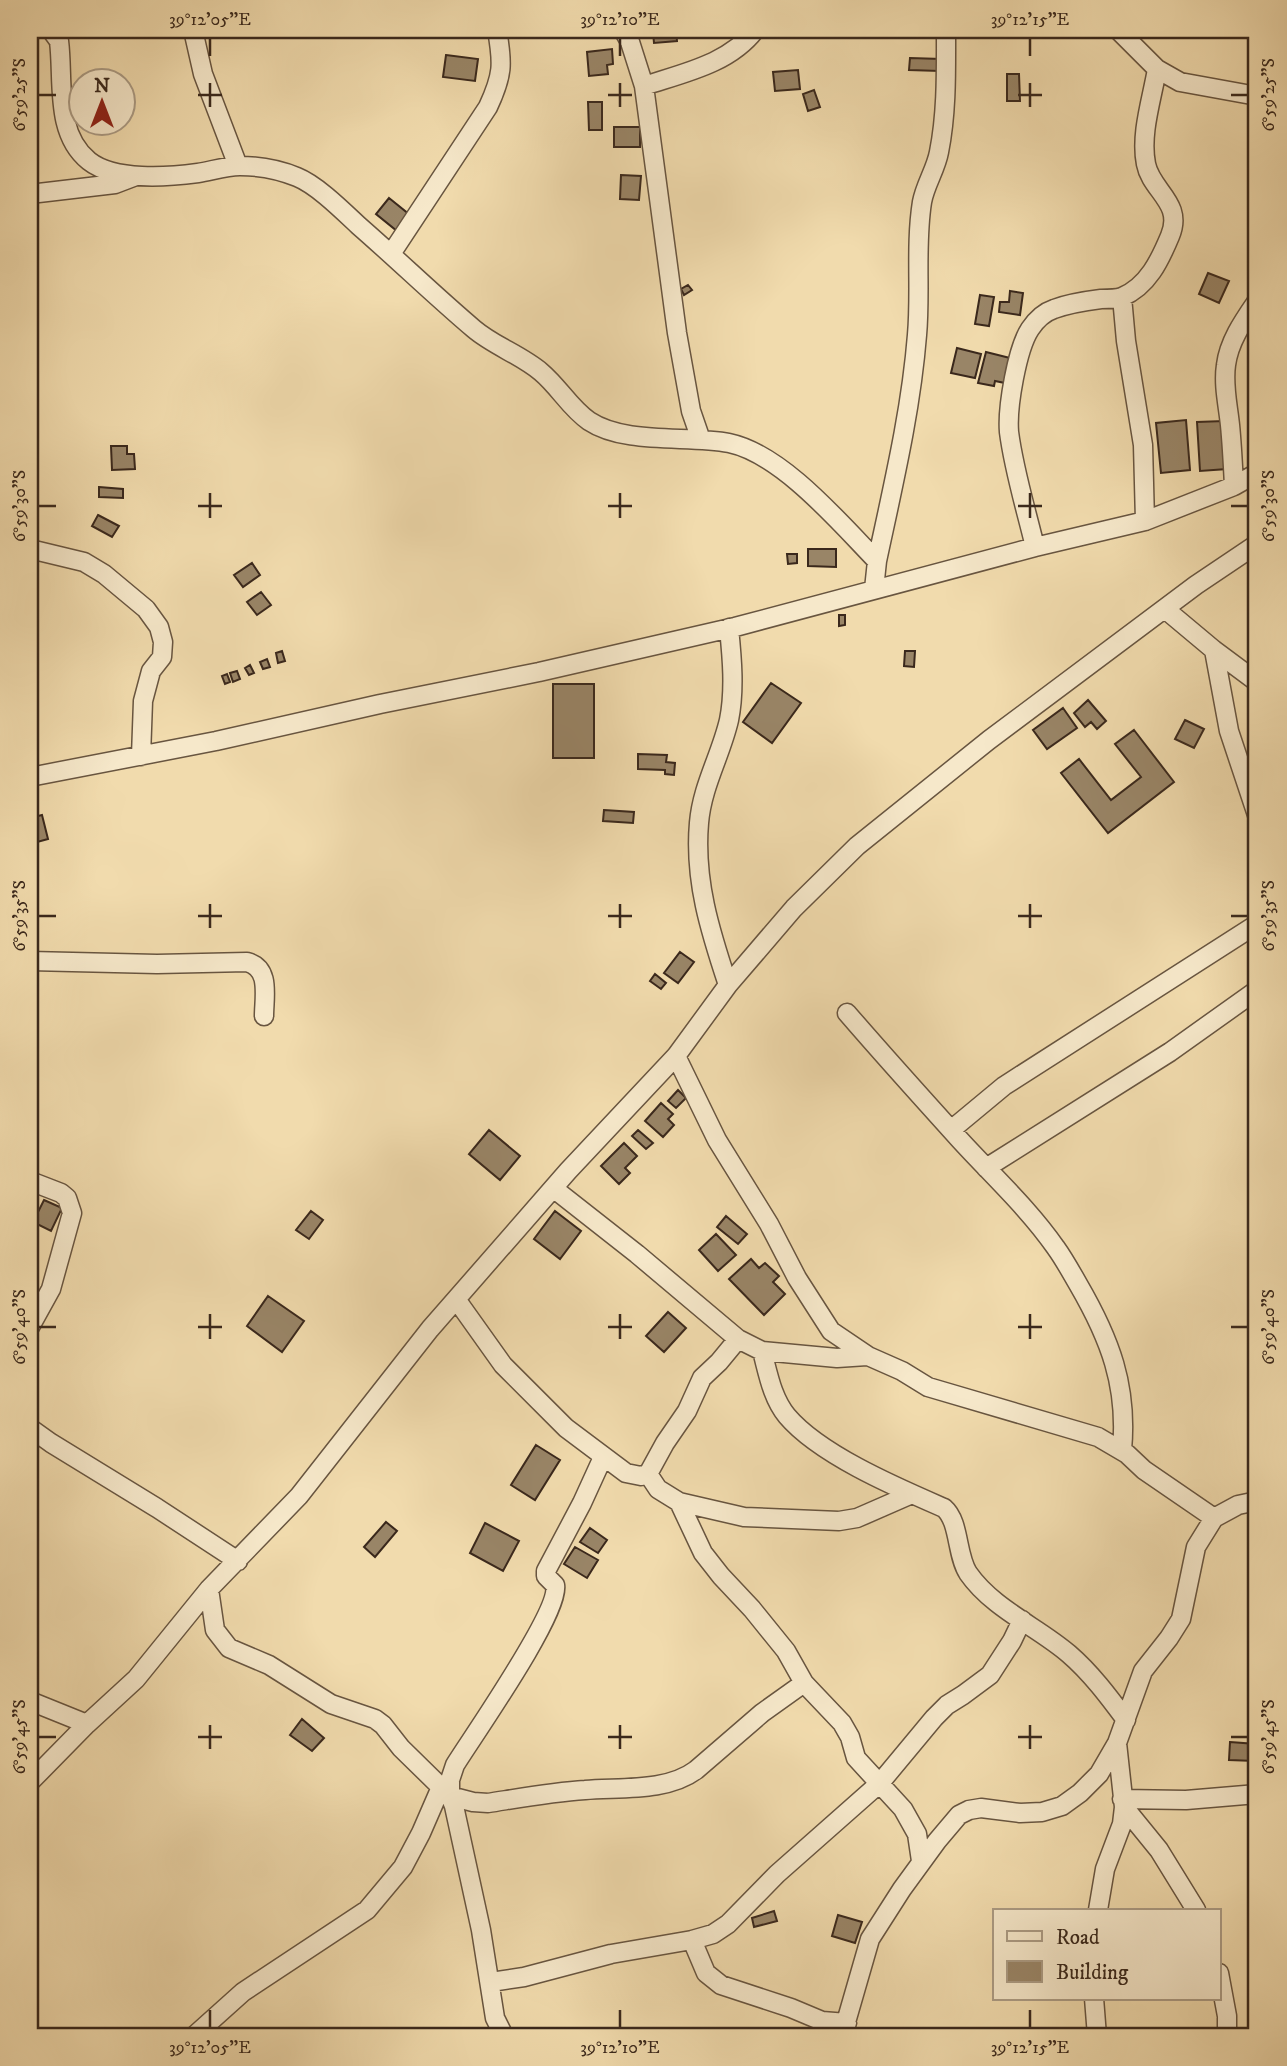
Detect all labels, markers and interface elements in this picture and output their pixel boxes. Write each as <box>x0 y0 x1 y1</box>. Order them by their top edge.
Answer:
text: 39°12'05"E <box>169 9 251 31</box>
text: 39°12'10"E <box>580 9 660 31</box>
text: 39°12'15"E <box>991 9 1070 31</box>
text: 6°59'25"S <box>9 58 31 132</box>
text: 6°59'25"S <box>1258 58 1280 132</box>
north arrow <box>66 66 136 136</box>
text: N <box>94 75 110 98</box>
text: 6°59'30"S <box>9 470 31 542</box>
text: 6°59'30"S <box>1258 470 1280 542</box>
text: 6°59'35"S <box>9 880 31 952</box>
text: 6°59'35"S <box>1258 880 1280 952</box>
text: 6°59'40"S <box>9 1289 31 1365</box>
text: 6°59'40"S <box>1258 1289 1280 1365</box>
text: 6°59'45"S <box>9 1699 31 1775</box>
text: 6°59'45"S <box>1258 1699 1280 1775</box>
legend <box>993 1909 1220 2000</box>
text: Road <box>1056 1925 1100 1951</box>
text: Building <box>1056 1960 1129 1986</box>
text: 39°12'05"E <box>169 2037 251 2059</box>
text: 39°12'10"E <box>580 2037 660 2059</box>
text: 39°12'15"E <box>991 2037 1070 2059</box>

